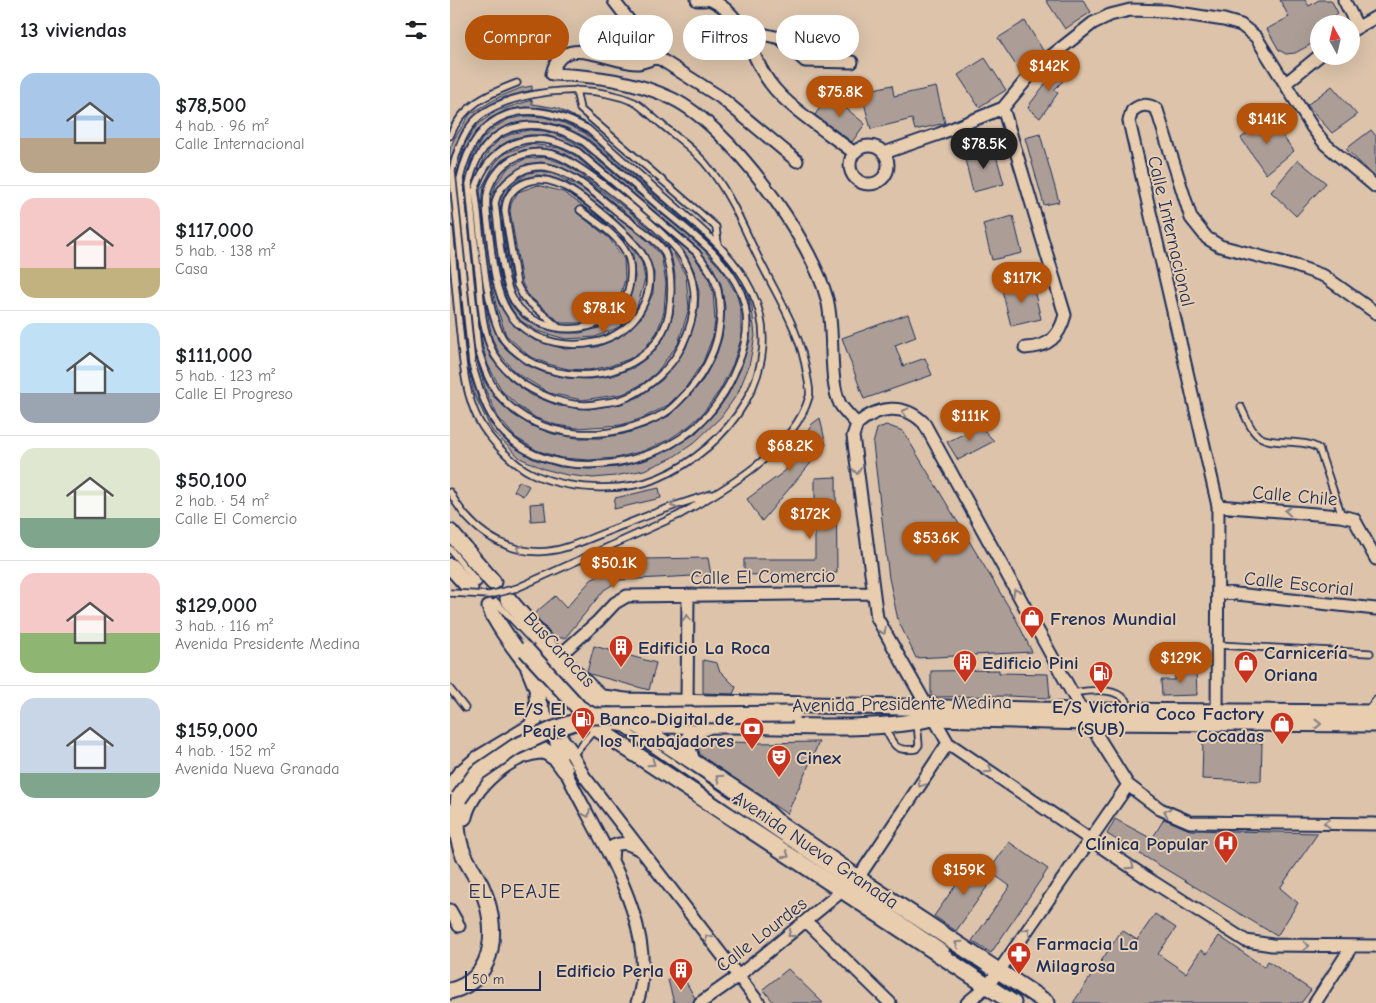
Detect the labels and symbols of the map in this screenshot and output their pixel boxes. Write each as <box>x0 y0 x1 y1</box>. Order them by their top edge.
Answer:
north arrow <box>1310 15 1360 65</box>
pin: $142K <box>1014 49 1084 92</box>
pin: $75.8K <box>799 76 881 118</box>
pin: $141K <box>1232 102 1302 145</box>
pin: $78.5K <box>943 128 1025 170</box>
street label: Calle Internacional <box>1143 154 1199 309</box>
pin: $117K <box>987 262 1057 304</box>
pin: $78.1K <box>563 292 645 334</box>
pin: $111K <box>935 400 1005 442</box>
one-way arrow <box>900 407 909 418</box>
pin: $68.2K <box>749 430 831 472</box>
one-way arrow <box>851 468 862 476</box>
street label: Calle Chile <box>1251 481 1338 511</box>
pin: $172K <box>775 498 845 540</box>
one-way arrow <box>670 499 678 509</box>
one-way arrow <box>1284 506 1292 517</box>
pin: $53.6K <box>895 522 977 564</box>
one-way arrow <box>515 544 524 555</box>
pin: $50.1K <box>573 546 655 589</box>
street label: Calle El Comercio <box>690 565 836 589</box>
street label: Calle Escorial <box>1243 567 1355 601</box>
one-way arrow <box>1012 588 1022 597</box>
shop icon: Frenos Mundial <box>1019 605 1045 639</box>
street label: BusCaracas <box>519 608 600 692</box>
place label: Frenos Mundial <box>1050 608 1177 630</box>
one-way arrow <box>682 613 693 621</box>
one-way arrow <box>877 626 888 635</box>
building icon: Edificio La Roca <box>608 634 634 668</box>
place label: Edificio La Roca <box>638 637 770 659</box>
pin: $129K <box>1146 642 1216 684</box>
place label: Carnicería Oriana <box>1264 642 1348 686</box>
building icon: Edificio Pini <box>952 649 978 683</box>
shop icon: Carnicería Oriana <box>1233 650 1259 684</box>
place label: Edificio Pini <box>982 652 1079 674</box>
fuel station icon: E/S Victoria (SUB) <box>1088 660 1114 694</box>
street label: Avenida Presidente Medina <box>792 691 1012 717</box>
place label: E/S Victoria (SUB) <box>1052 696 1150 740</box>
place label: E/S El Peaje <box>514 698 566 742</box>
place label: Coco Factory Cocadas <box>1156 703 1264 747</box>
fuel station icon: E/S El Peaje <box>570 706 596 740</box>
place label: Banco Digital de los Trabajadores <box>599 708 734 752</box>
shop icon: Coco Factory Cocadas <box>1269 711 1295 745</box>
bank icon: Banco Digital de los Trabajadores <box>739 716 765 750</box>
one-way arrow <box>1314 719 1322 729</box>
theatre icon: Cinex <box>766 744 792 778</box>
place label: Cinex <box>796 747 842 769</box>
one-way arrow <box>647 757 656 767</box>
one-way arrow <box>983 764 992 773</box>
one-way arrow <box>715 775 724 785</box>
one-way arrow <box>918 778 927 788</box>
street label: Avenida Nueva Granada <box>728 786 903 914</box>
one-way arrow <box>1163 807 1172 818</box>
one-way arrow <box>581 809 591 818</box>
one-way arrow <box>1323 818 1331 828</box>
hospital icon: Clínica Popular <box>1213 830 1239 864</box>
place label: Clínica Popular <box>1085 833 1208 855</box>
one-way arrow <box>781 848 790 858</box>
pin: $159K <box>929 854 999 896</box>
one-way arrow <box>1125 860 1135 869</box>
district label: EL PEAJE <box>469 880 561 903</box>
street label: Calle Lourdes <box>712 892 811 977</box>
one-way arrow <box>788 928 797 936</box>
one-way arrow <box>1021 928 1030 937</box>
place label: Farmacia La Milagrosa <box>1036 933 1139 977</box>
one-way arrow <box>705 934 714 944</box>
one-way arrow <box>1302 940 1310 951</box>
one-way arrow <box>955 941 964 950</box>
pharmacy icon: Farmacia La Milagrosa <box>1006 941 1032 975</box>
building icon: Edificio Perla <box>668 957 694 991</box>
place label: Edificio Perla <box>556 960 664 982</box>
scale bar <box>465 968 541 991</box>

